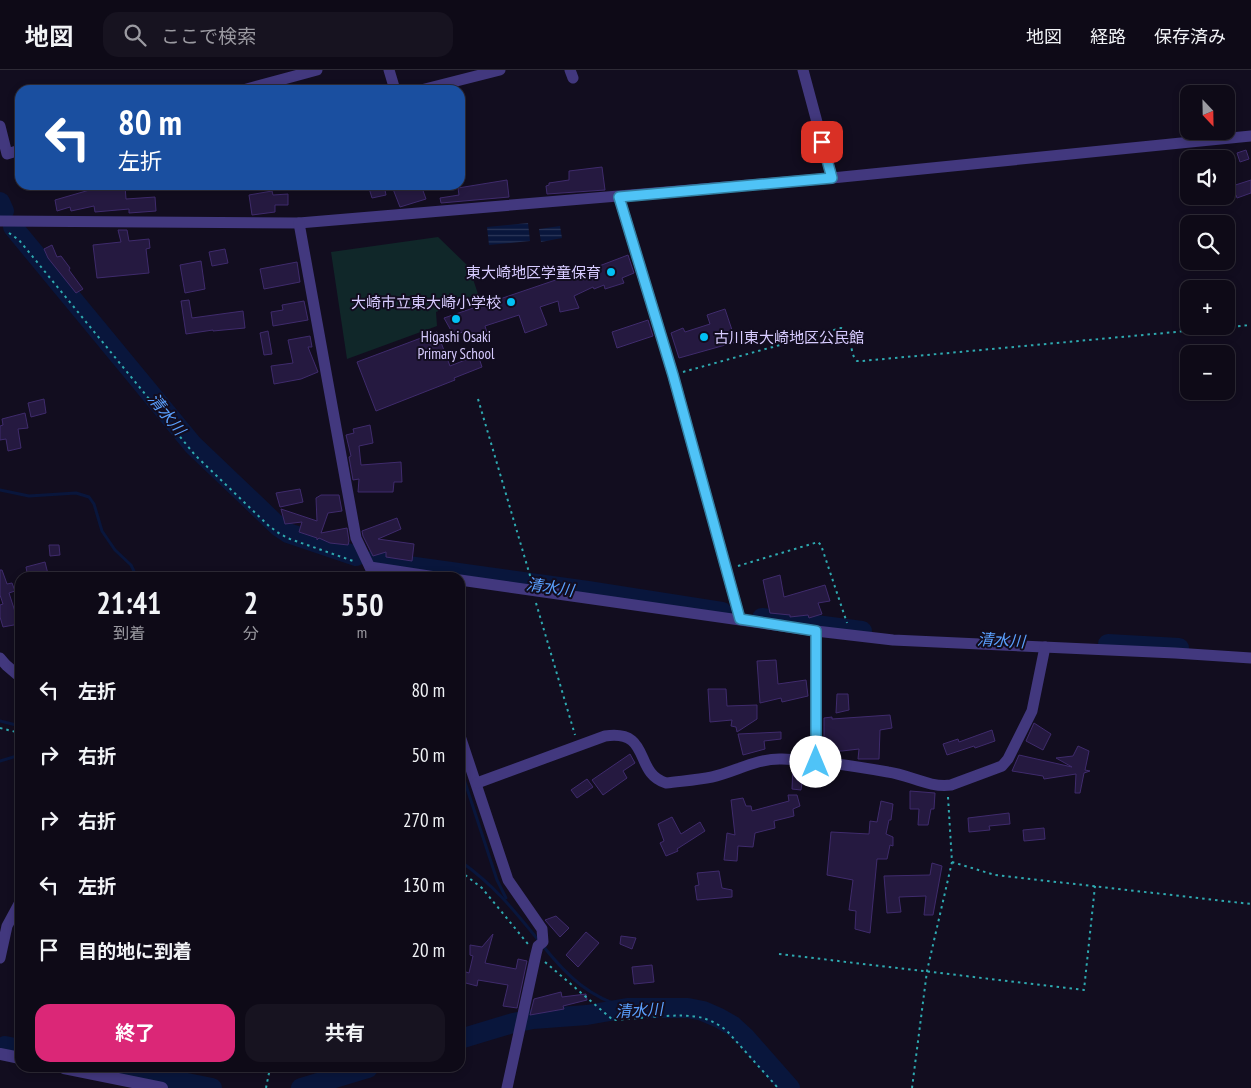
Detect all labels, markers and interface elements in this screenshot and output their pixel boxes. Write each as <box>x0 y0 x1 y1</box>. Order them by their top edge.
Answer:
search box <box>103 12 453 57</box>
text: 地図 <box>25 21 73 52</box>
icon: search <box>121 21 149 49</box>
text: ここで検索 <box>161 24 256 48</box>
text: 地図 <box>1026 25 1062 48</box>
text: 経路 <box>1090 25 1126 48</box>
text: 保存済み <box>1154 25 1226 48</box>
north arrow <box>1180 85 1235 140</box>
map controls <box>1180 85 1235 400</box>
text: 80 m <box>118 99 182 145</box>
icon: left <box>35 105 100 170</box>
pin <box>801 121 843 163</box>
icon: arrive <box>808 128 836 156</box>
text: 左折 <box>118 147 162 175</box>
button: sound <box>1180 150 1235 205</box>
button: search <box>1180 215 1235 270</box>
place label: 東大崎地区学童保育 <box>466 263 601 282</box>
marker: 東大崎地区学童保育 <box>605 266 617 278</box>
button: + <box>1180 280 1235 335</box>
place label: 大崎市立東大崎小学校 <box>351 293 501 312</box>
marker: 大崎市立東大崎小学校 <box>505 296 517 308</box>
marker: Higashi Osaki Primary School <box>450 313 462 325</box>
place label: Higashi Osaki Primary School <box>418 327 495 363</box>
place label: 古川東大崎地区公民館 <box>714 328 864 347</box>
marker: 古川東大崎地区公民館 <box>698 331 710 343</box>
button: − <box>1180 345 1235 400</box>
water label: 清水川 <box>144 389 191 440</box>
water label: 清水川 <box>525 574 577 601</box>
text: 21:41 <box>97 583 161 622</box>
text: 2 <box>244 583 258 622</box>
text: 550 <box>340 585 383 624</box>
text: m <box>357 622 367 642</box>
text: 到着 <box>113 623 145 643</box>
text: 分 <box>243 623 259 643</box>
water label: 清水川 <box>977 629 1027 651</box>
icon: left <box>35 676 63 704</box>
text: 80 m <box>412 678 445 702</box>
text: 左折 <box>78 679 116 703</box>
position arrow <box>789 735 841 787</box>
icon: right <box>35 741 63 769</box>
text: 50 m <box>412 743 445 767</box>
text: 右折 <box>78 744 116 768</box>
icon: right <box>35 806 63 834</box>
text: 270 m <box>403 808 445 832</box>
text: 右折 <box>78 809 116 833</box>
icon: left <box>35 871 63 899</box>
text: 130 m <box>403 873 445 897</box>
text: 左折 <box>78 874 116 898</box>
icon: arrive <box>35 936 63 964</box>
text: 20 m <box>412 938 445 962</box>
text: 目的地に到着 <box>78 939 192 963</box>
water label: 清水川 <box>615 999 665 1021</box>
button: 終了 <box>35 1004 235 1062</box>
button: 共有 <box>245 1004 445 1062</box>

